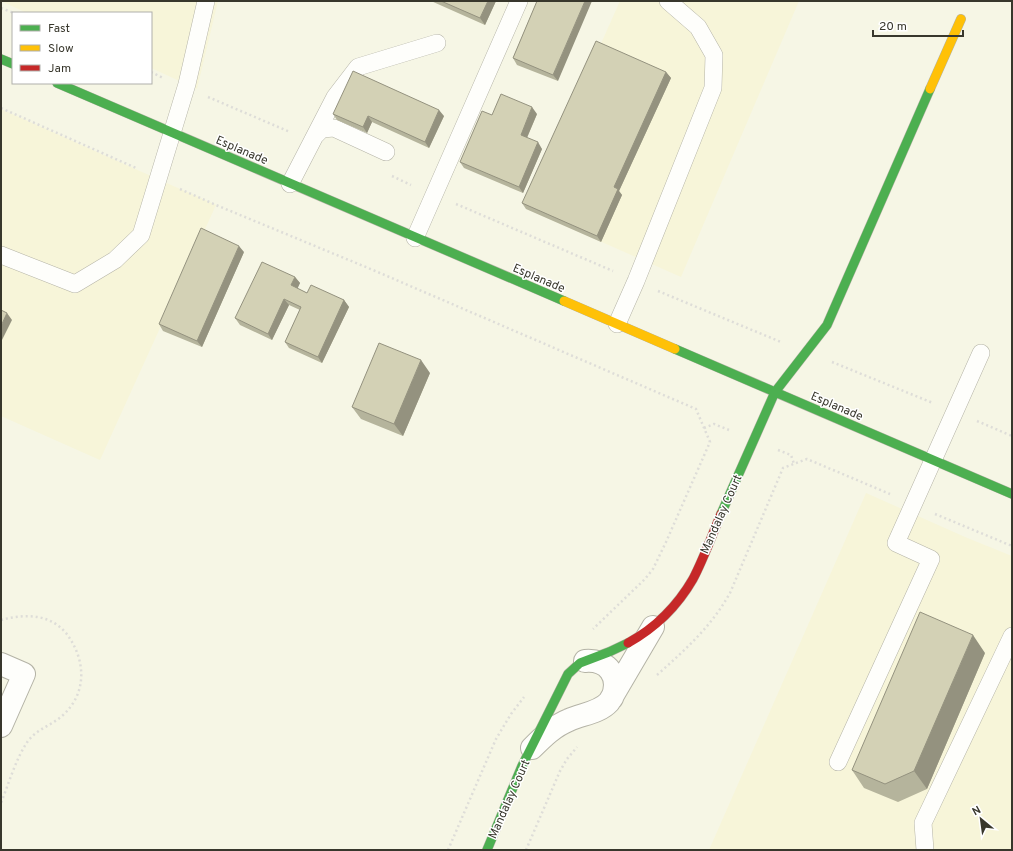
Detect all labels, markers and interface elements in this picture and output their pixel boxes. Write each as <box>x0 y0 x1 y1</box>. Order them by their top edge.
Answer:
legend <box>12 12 152 84</box>
scale bar <box>873 12 963 38</box>
text: 20 m <box>879 19 907 35</box>
text: Fast <box>48 21 70 37</box>
text: Slow <box>48 41 74 57</box>
text: Jam <box>48 61 71 77</box>
street label: Esplanade <box>213 133 270 169</box>
street label: Esplanade <box>510 261 567 297</box>
street label: Esplanade <box>808 389 865 425</box>
street label: Mandalay Court <box>697 472 747 557</box>
street label: Mandalay Court <box>485 757 535 842</box>
north arrow <box>961 799 1001 839</box>
text: N <box>970 803 983 819</box>

